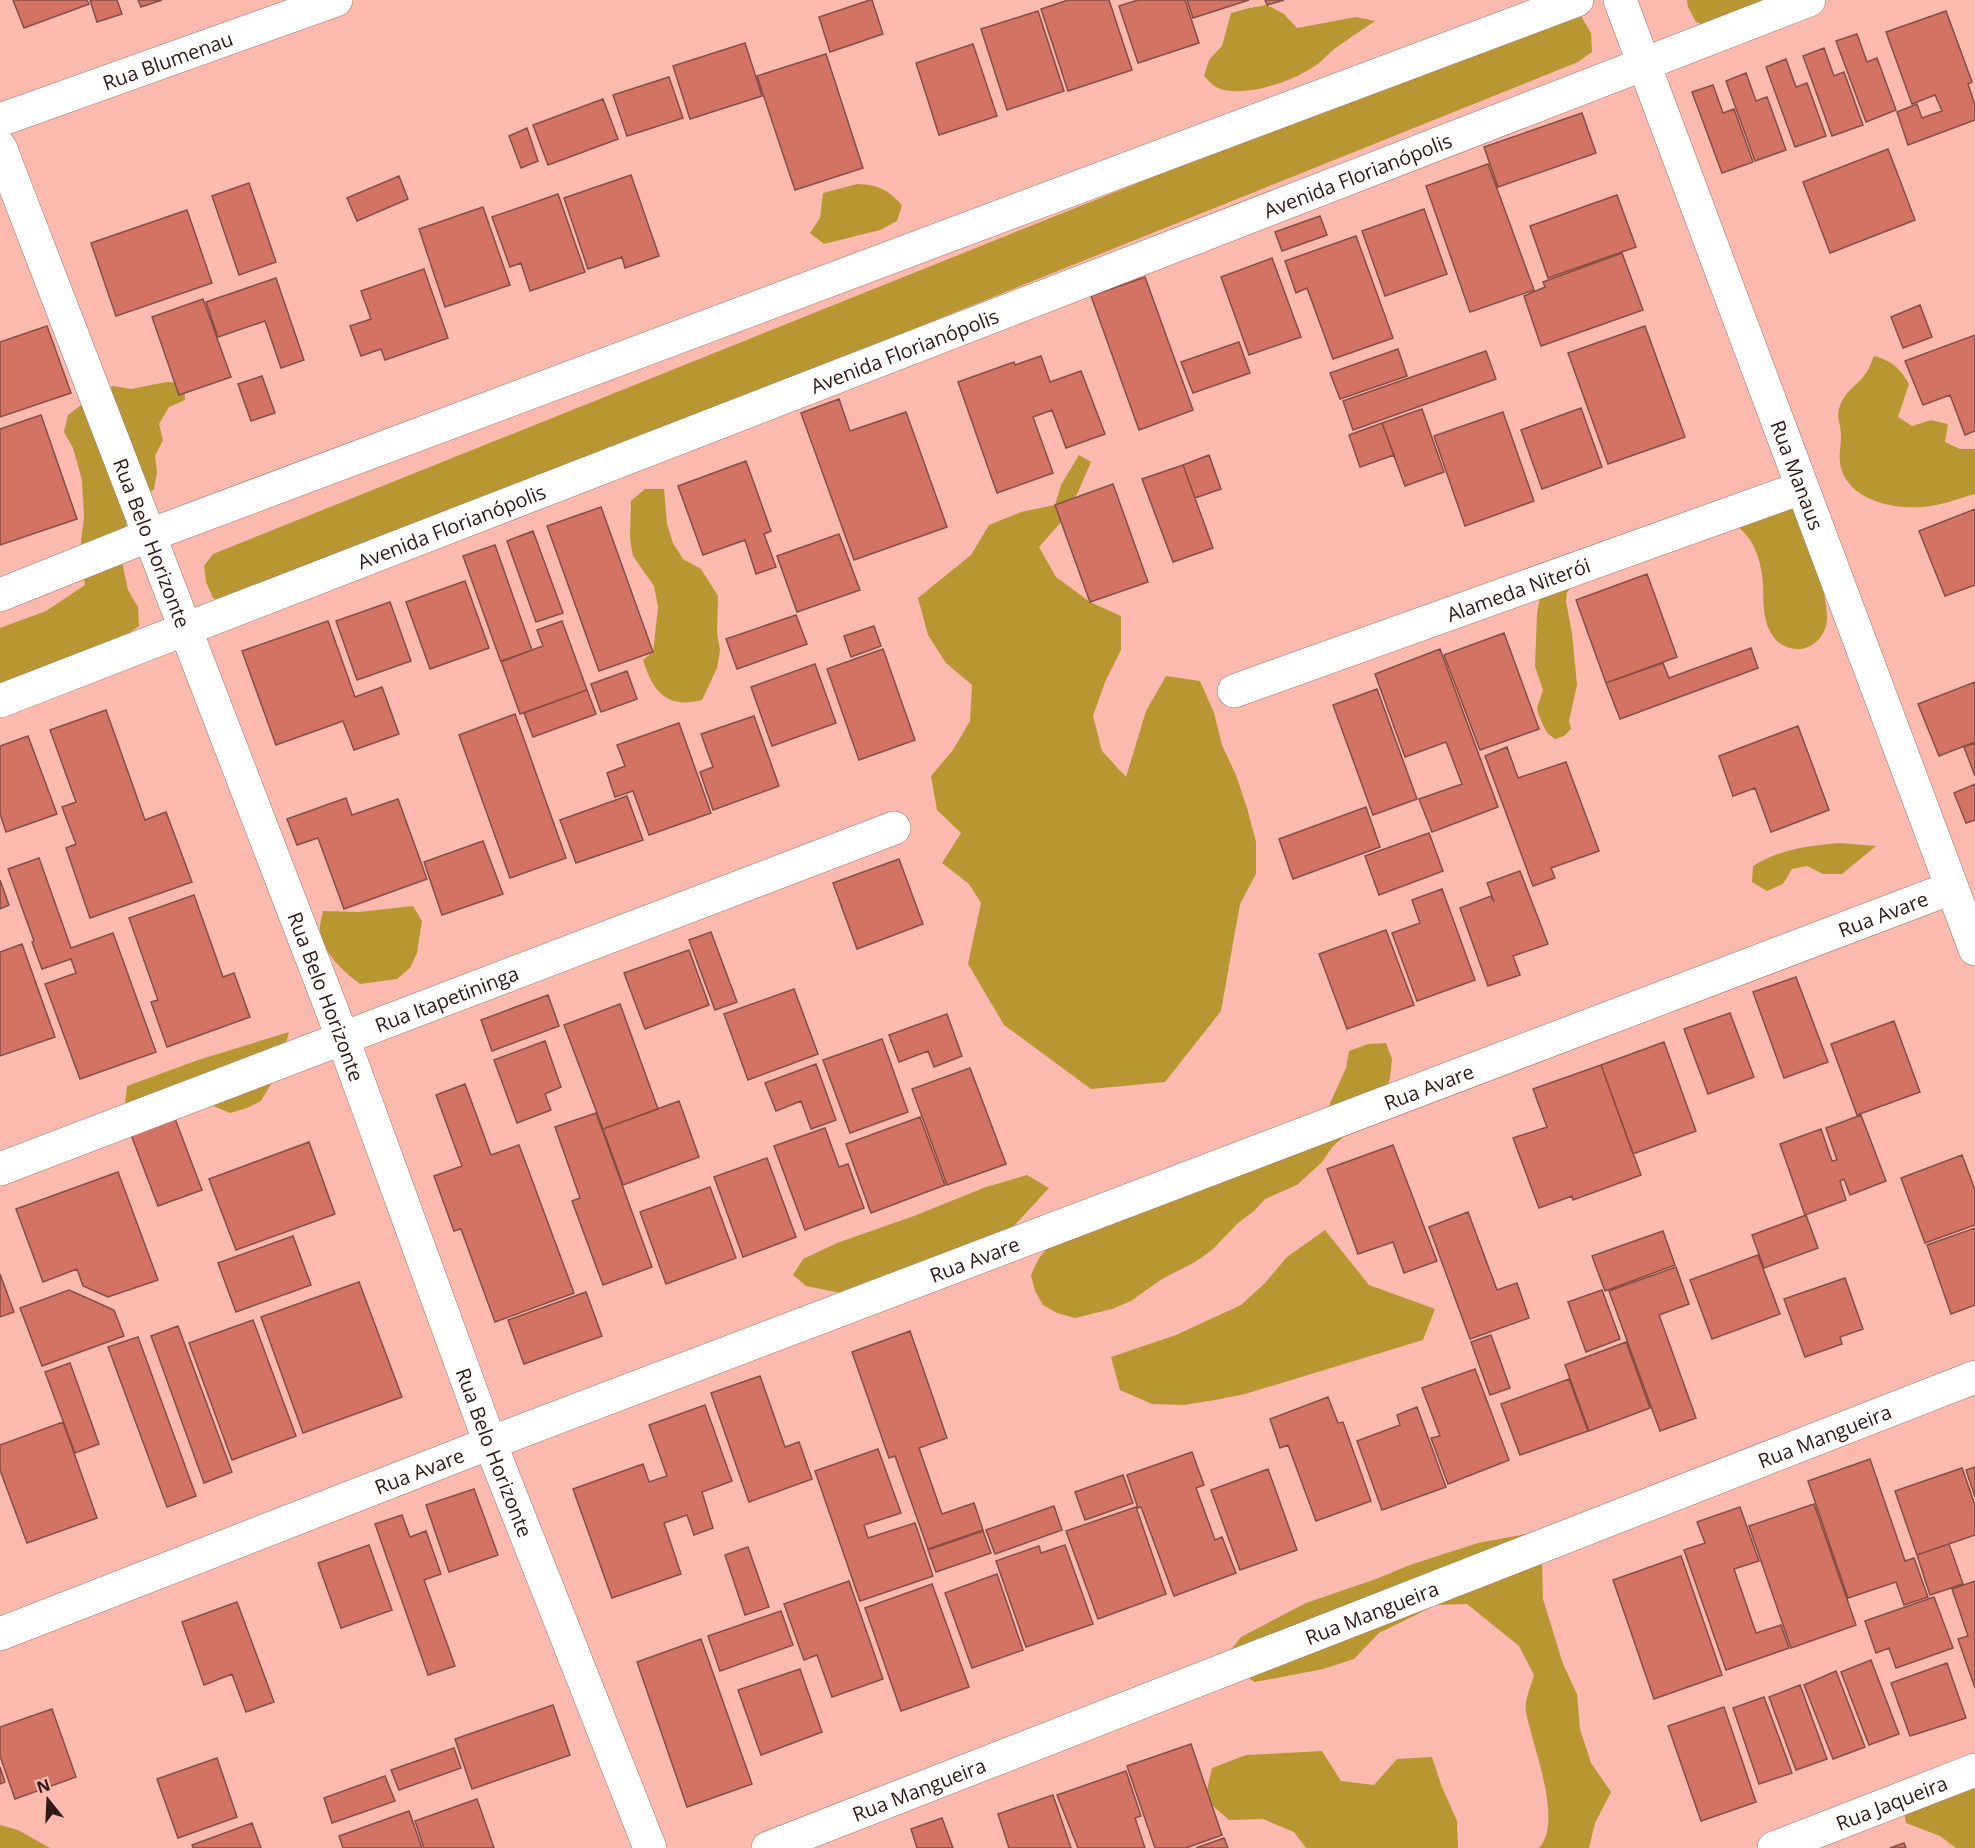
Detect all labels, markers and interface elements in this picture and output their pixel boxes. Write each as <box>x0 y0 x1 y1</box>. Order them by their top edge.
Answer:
street label: Rua Blumenau <box>99 24 236 96</box>
street label: Avenida Florianópolis <box>1260 126 1456 224</box>
street label: Avenida Florianópolis <box>806 302 1003 399</box>
street label: Rua Manaus <box>1765 416 1830 534</box>
street label: Rua Belo Horizonte <box>107 454 197 631</box>
street label: Avenida Florianópolis <box>353 477 549 575</box>
street label: Alameda Niterói <box>1443 551 1594 627</box>
street label: Rua Avare <box>1834 885 1932 943</box>
street label: Rua Belo Horizonte <box>282 908 371 1085</box>
street label: Rua Itapetininga <box>371 959 522 1038</box>
street label: Rua Avare <box>1380 1057 1477 1116</box>
street label: Rua Avare <box>926 1230 1023 1288</box>
street label: Rua Belo Horizonte <box>450 1364 539 1541</box>
street label: Rua Mangueira <box>1754 1398 1895 1474</box>
street label: Rua Avare <box>371 1441 468 1500</box>
street label: Rua Mangueira <box>1301 1574 1442 1651</box>
street label: Rua Mangueira <box>848 1751 990 1827</box>
street label: Rua Jaqueira <box>1832 1769 1951 1836</box>
north arrow <box>18 1770 78 1830</box>
text: N <box>34 1773 53 1798</box>

